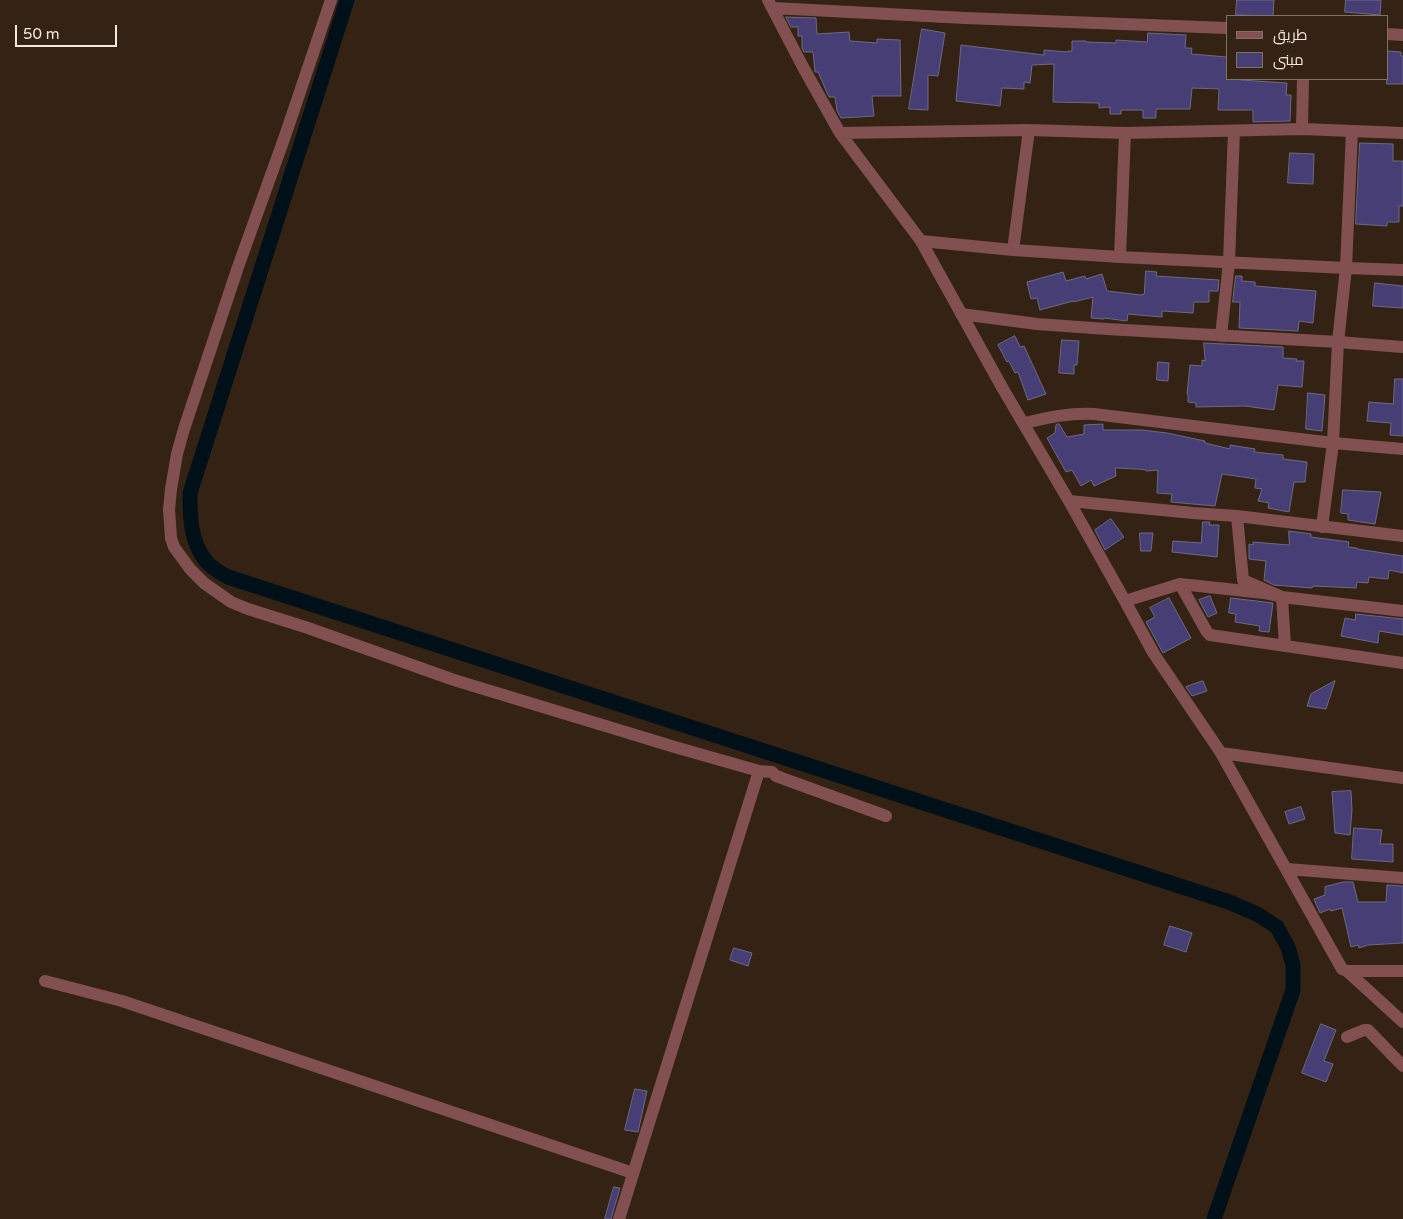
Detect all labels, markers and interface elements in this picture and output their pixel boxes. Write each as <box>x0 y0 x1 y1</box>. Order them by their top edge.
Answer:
scale bar <box>18 15 120 47</box>
legend <box>1226 15 1388 80</box>
text: 50 m <box>23 25 60 43</box>
text: طريق <box>1273 26 1307 44</box>
text: مبنى <box>1273 51 1304 69</box>

